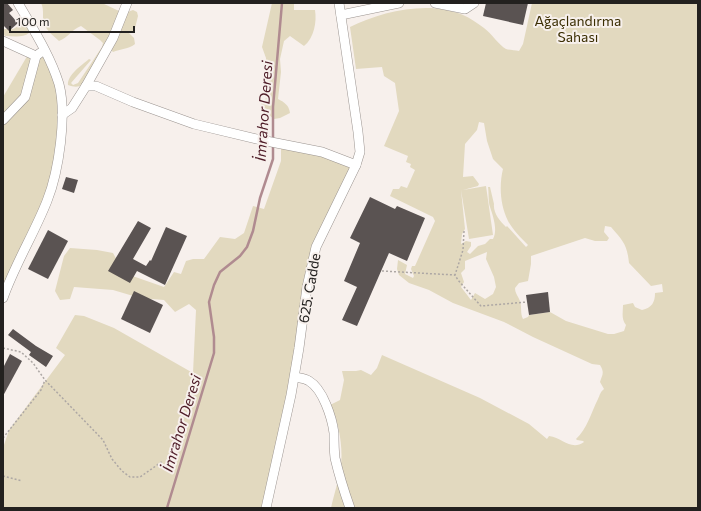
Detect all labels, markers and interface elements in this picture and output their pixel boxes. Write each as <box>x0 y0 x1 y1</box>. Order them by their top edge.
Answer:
scale bar <box>10 8 134 34</box>
park label: Ağaçlandırma Sahası <box>535 12 621 45</box>
text: 100 m <box>16 14 50 28</box>
water label: İmrahor Deresi <box>251 59 276 162</box>
street label: 625. Cadde <box>295 252 323 324</box>
water label: İmrahor Deresi <box>158 371 205 474</box>

